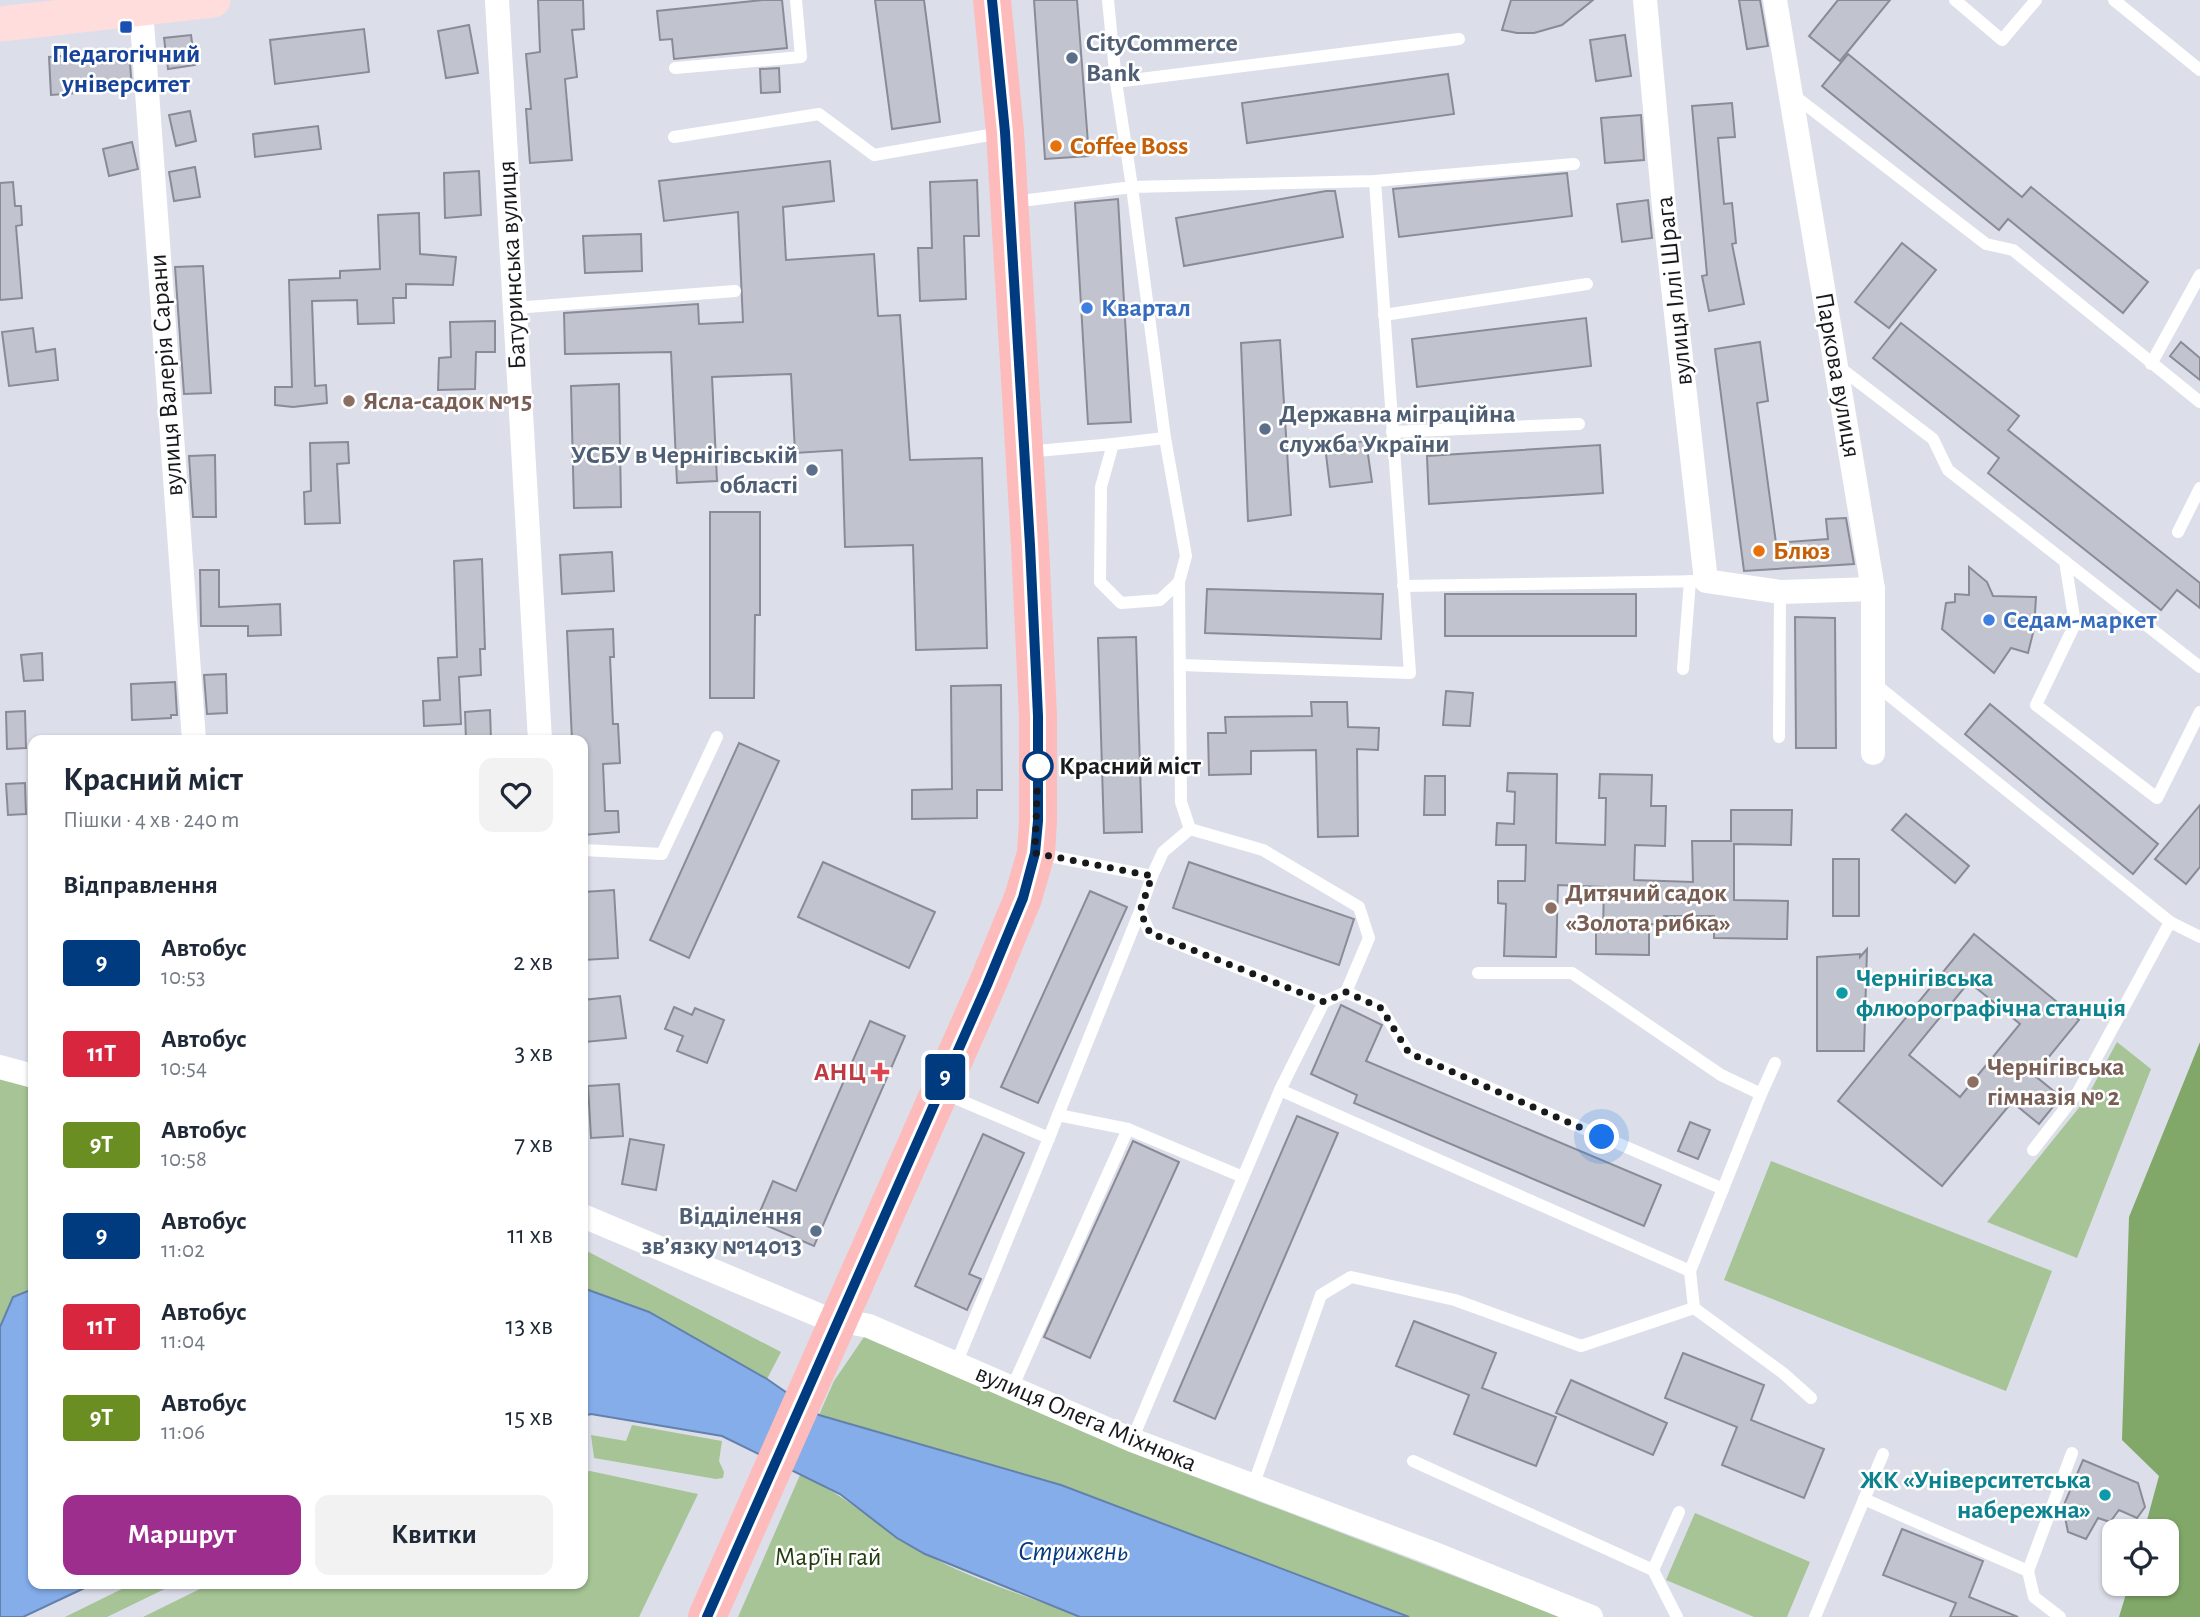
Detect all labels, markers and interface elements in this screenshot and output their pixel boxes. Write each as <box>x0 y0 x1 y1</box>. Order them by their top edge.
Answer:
marker: Педагогічний університет <box>118 19 134 35</box>
place label: CityCommerce Bank <box>1086 30 1238 86</box>
place label: Педагогічний університет <box>52 41 200 97</box>
marker: CityCommerce Bank <box>1064 50 1080 66</box>
place label: Coffee Boss <box>1070 133 1188 159</box>
marker: Coffee Boss <box>1048 138 1064 154</box>
street label: Батуринська вулиця <box>494 160 530 370</box>
street label: вулиця Іллі Шрага <box>1651 195 1697 387</box>
street label: вулиця Валерія Сарани <box>145 253 187 497</box>
street label: Паркова вулиця <box>1811 290 1865 460</box>
place label: Квартал <box>1101 295 1191 321</box>
marker: Квартал <box>1079 300 1095 316</box>
place label: Ясла-садок №15 <box>363 388 532 414</box>
marker: Ясла-садок №15 <box>341 393 357 409</box>
place label: Державна міграційна служба України <box>1279 401 1516 457</box>
marker: Державна міграційна служба України <box>1257 421 1273 437</box>
place label: УСБУ в Чернігівській області <box>571 442 798 498</box>
marker: УСБУ в Чернігівській області <box>804 462 820 478</box>
place label: Блюз <box>1773 538 1830 564</box>
marker: Блюз <box>1751 543 1767 559</box>
place label: Седам-маркет <box>2003 607 2158 633</box>
marker: Седам-маркет <box>1981 612 1997 628</box>
marker: Красний міст <box>1023 751 1053 781</box>
place label: Красний міст <box>1059 753 1202 779</box>
button: heart <box>479 758 553 832</box>
text: Красний міст <box>63 764 243 797</box>
text: Пішки · 4 хв · 240 m <box>63 809 239 832</box>
text: Відправлення <box>63 872 218 898</box>
place label: Дитячий садок «Золота рибка» <box>1565 880 1731 936</box>
marker: Дитячий садок «Золота рибка» <box>1543 900 1559 916</box>
text: Автобус <box>161 935 247 961</box>
text: 2 хв <box>513 949 553 975</box>
text: 9 <box>96 951 107 975</box>
place label: Чернігівська флюорографічна станція <box>1856 965 2126 1021</box>
text: 10:53 <box>161 966 205 989</box>
marker: Чернігівська флюорографічна станція <box>1834 985 1850 1001</box>
text: Автобус <box>161 1026 247 1052</box>
text: 3 хв <box>514 1040 553 1066</box>
text: 11Т <box>87 1042 116 1066</box>
line badge: 9 <box>922 1054 968 1100</box>
place label: Чернігівська гімназія № 2 <box>1987 1054 2125 1110</box>
text: 10:54 <box>161 1057 207 1080</box>
place label: АНЦ <box>814 1059 866 1085</box>
marker: АНЦ <box>872 1064 888 1080</box>
text: 9 <box>939 1065 951 1089</box>
marker: Чернігівська гімназія № 2 <box>1965 1074 1981 1090</box>
text: Автобус <box>161 1117 247 1143</box>
your location <box>1584 1119 1619 1154</box>
text: 7 хв <box>514 1131 553 1157</box>
text: 9Т <box>90 1133 113 1157</box>
text: 10:58 <box>161 1148 207 1171</box>
place label: Відділення зв’язку №14013 <box>641 1203 802 1259</box>
text: Автобус <box>161 1208 247 1234</box>
text: 11 хв <box>507 1222 553 1248</box>
marker: Відділення зв’язку №14013 <box>808 1223 824 1239</box>
text: 9 <box>96 1224 107 1248</box>
text: 11:02 <box>161 1239 205 1262</box>
text: Автобус <box>161 1299 247 1325</box>
text: 13 хв <box>505 1313 553 1339</box>
text: 11Т <box>87 1315 116 1339</box>
text: 11:04 <box>161 1330 205 1353</box>
street label: вулиця Олега Міхнюка <box>972 1360 1201 1476</box>
text: Автобус <box>161 1390 247 1416</box>
text: 15 хв <box>505 1404 553 1430</box>
text: 9Т <box>90 1406 113 1430</box>
text: 11:06 <box>161 1421 205 1444</box>
place label: ЖК «Університетська набережна» <box>1860 1467 2091 1523</box>
marker: ЖК «Університетська набережна» <box>2097 1487 2113 1503</box>
button: Маршрут <box>63 1495 301 1575</box>
button: Квитки <box>315 1495 553 1575</box>
map controls <box>2102 1519 2179 1596</box>
button: locate <box>2102 1519 2179 1596</box>
water label: Стрижень <box>1018 1538 1128 1566</box>
park label: Мар'їн гай <box>774 1544 882 1570</box>

